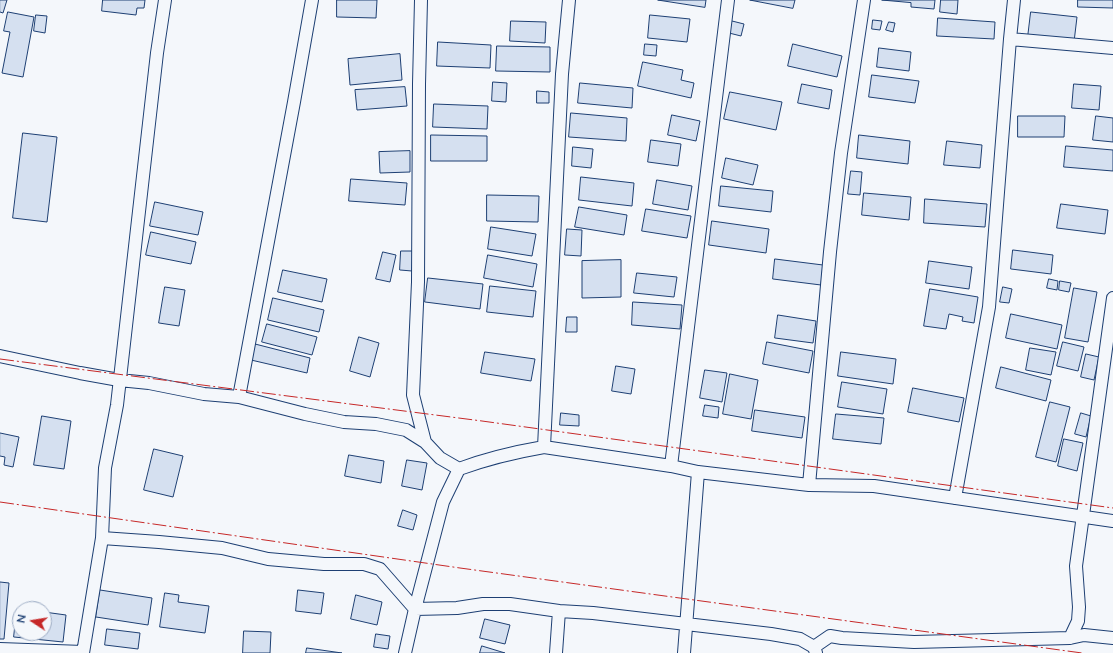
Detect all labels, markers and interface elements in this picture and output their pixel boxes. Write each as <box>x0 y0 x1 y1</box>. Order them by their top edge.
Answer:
north arrow <box>12 601 52 641</box>
text: N <box>14 613 28 624</box>

